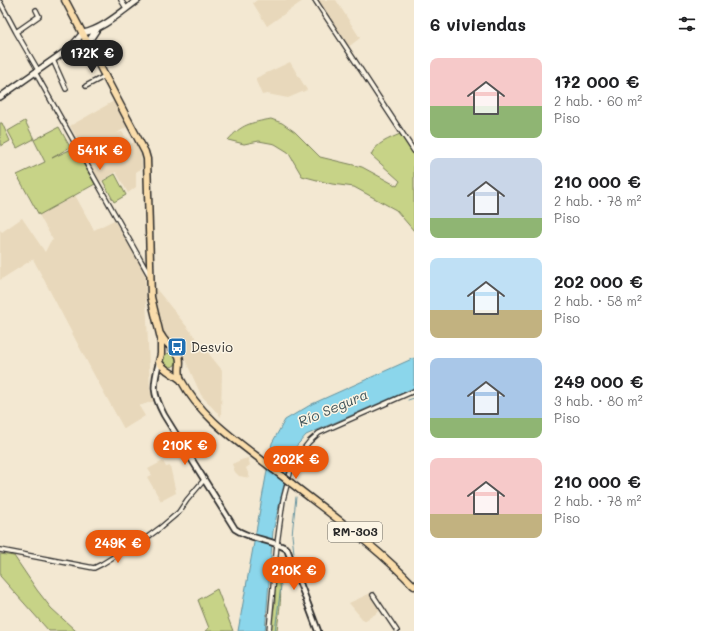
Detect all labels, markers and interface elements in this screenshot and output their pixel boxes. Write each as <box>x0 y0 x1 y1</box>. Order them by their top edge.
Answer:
text: 6 viviendas <box>430 13 526 35</box>
icon: filters <box>676 13 698 35</box>
pin: 172K € <box>59 40 125 74</box>
text: 172K € <box>70 44 114 61</box>
text: 172 000 € <box>554 70 639 92</box>
icon: home <box>462 74 510 122</box>
text: 2 hab. · 60 m² <box>554 92 642 109</box>
text: Piso <box>554 109 580 126</box>
pin: 541K € <box>67 137 133 171</box>
text: 541K € <box>77 141 123 158</box>
text: 210 000 € <box>554 170 641 192</box>
icon: home <box>462 174 510 222</box>
text: 2 hab. · 78 m² <box>554 192 641 209</box>
text: Piso <box>554 209 580 226</box>
text: 202 000 € <box>554 270 643 292</box>
icon: home <box>462 274 510 322</box>
text: 2 hab. · 58 m² <box>554 292 642 309</box>
text: Piso <box>554 309 580 326</box>
bus stop icon: Desvio <box>166 336 188 358</box>
place label: Desvio <box>191 338 233 355</box>
text: 249 000 € <box>554 370 643 392</box>
icon: home <box>462 374 510 422</box>
water label: Río Segura <box>295 384 371 431</box>
text: 3 hab. · 80 m² <box>554 392 643 409</box>
text: Piso <box>554 409 580 426</box>
pin: 210K € <box>152 432 218 466</box>
text: 210K € <box>162 436 208 453</box>
pin: 202K € <box>263 446 329 480</box>
text: 202K € <box>273 450 319 467</box>
text: 210 000 € <box>554 470 641 492</box>
icon: home <box>462 474 510 522</box>
text: 2 hab. · 78 m² <box>554 492 641 509</box>
text: Piso <box>554 509 580 526</box>
road number: RM-303 <box>328 522 382 542</box>
pin: 249K € <box>85 530 151 564</box>
text: 249K € <box>94 534 142 551</box>
pin: 210K € <box>261 557 327 591</box>
text: 210K € <box>271 561 317 578</box>

